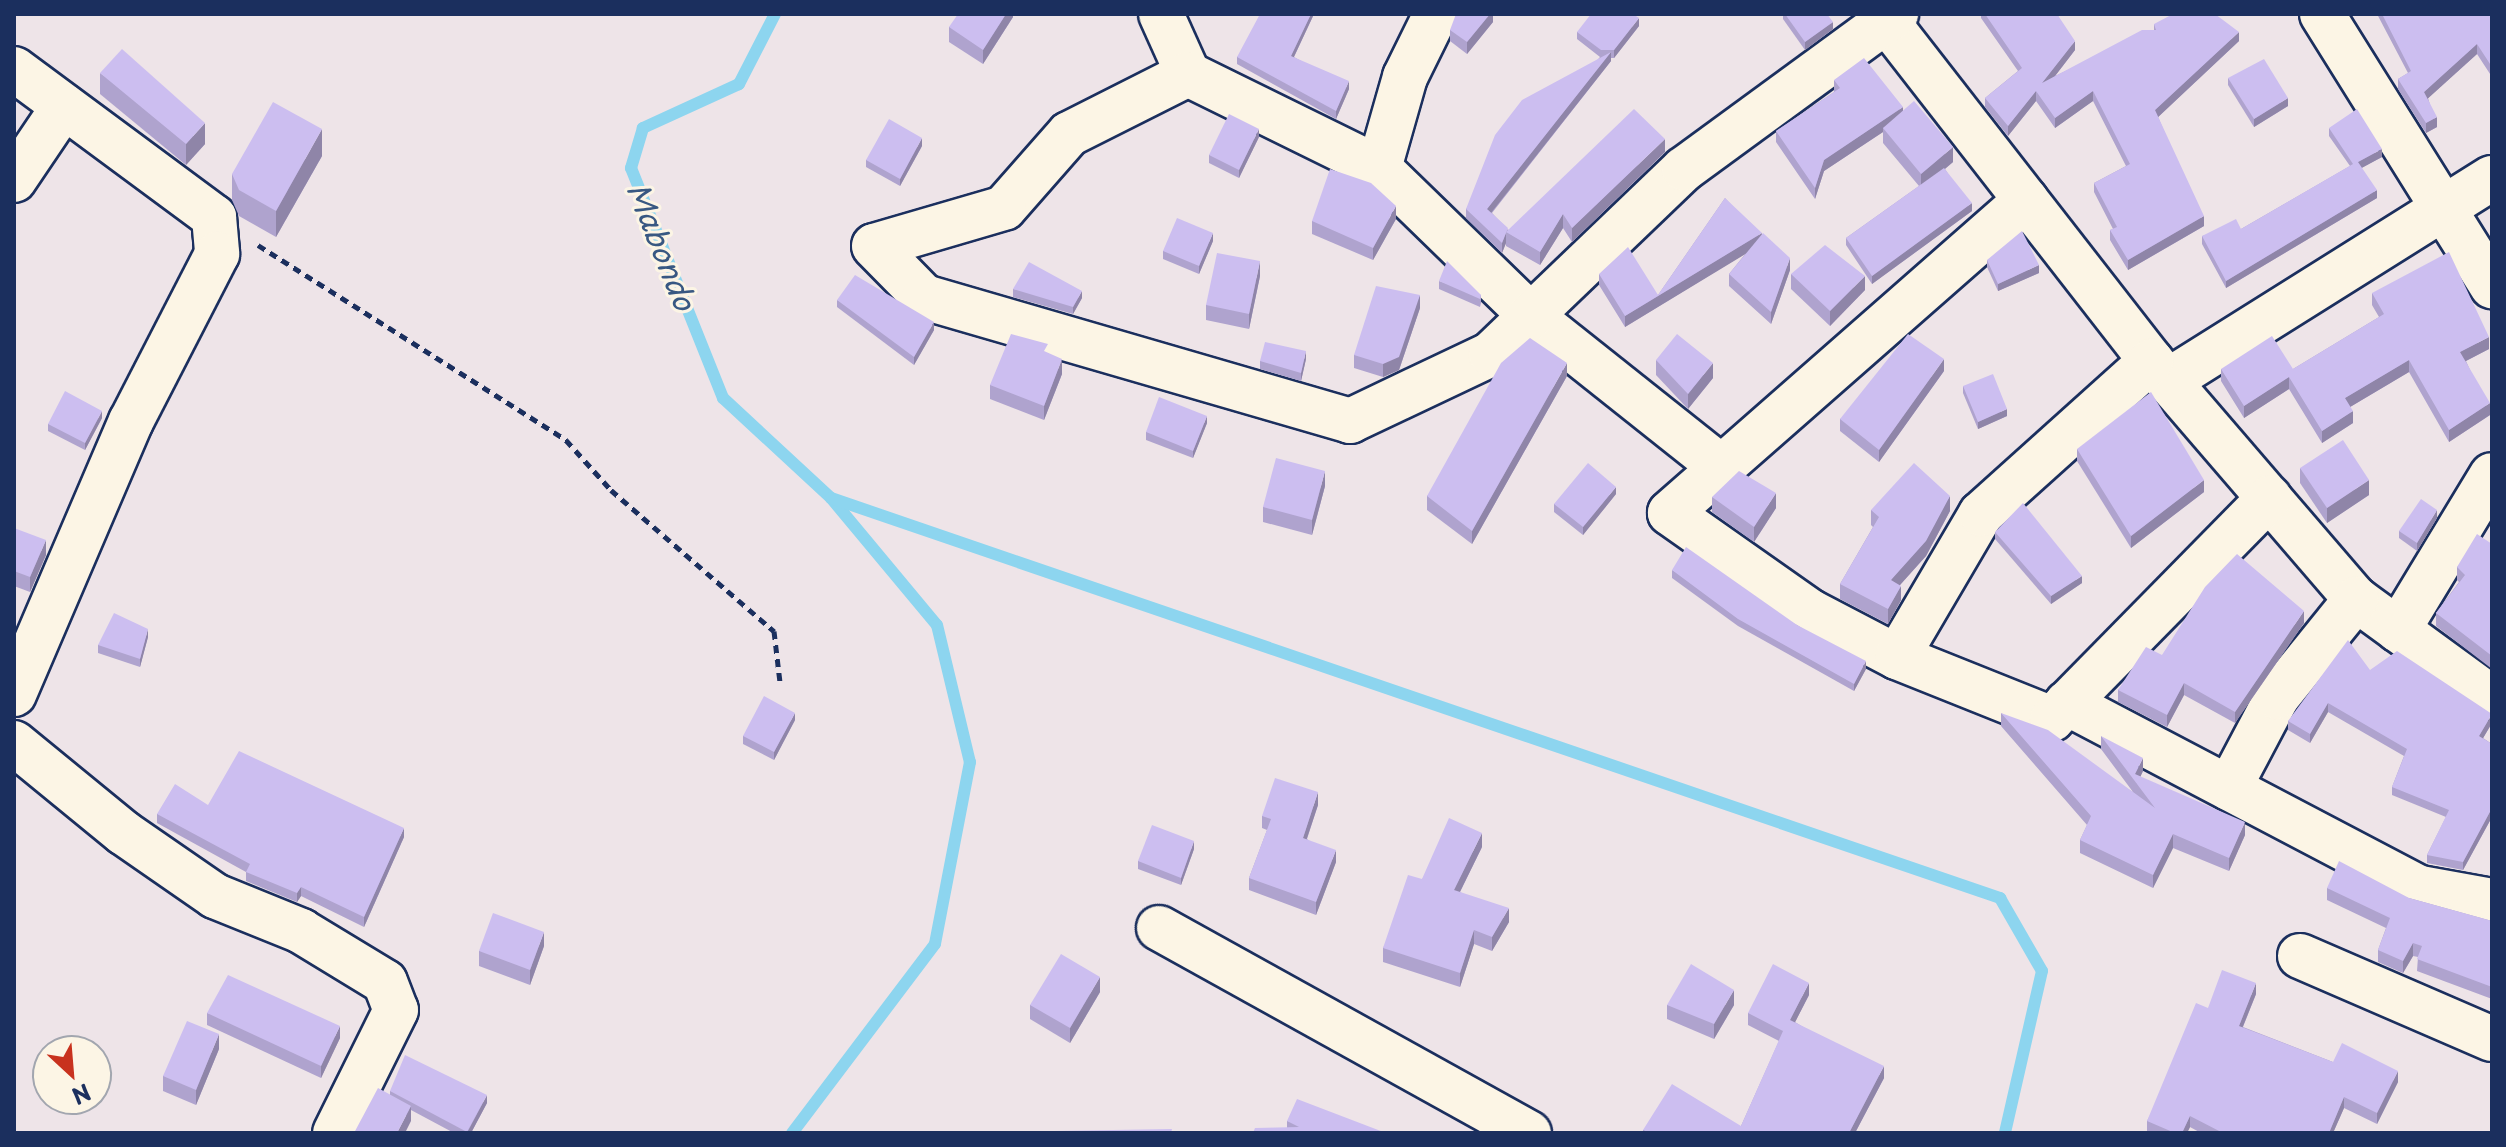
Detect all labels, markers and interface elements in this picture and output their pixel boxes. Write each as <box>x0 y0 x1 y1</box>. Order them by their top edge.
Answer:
water label: Mabondo <box>620 177 704 315</box>
north arrow <box>32 1035 112 1115</box>
text: N <box>67 1077 97 1114</box>

